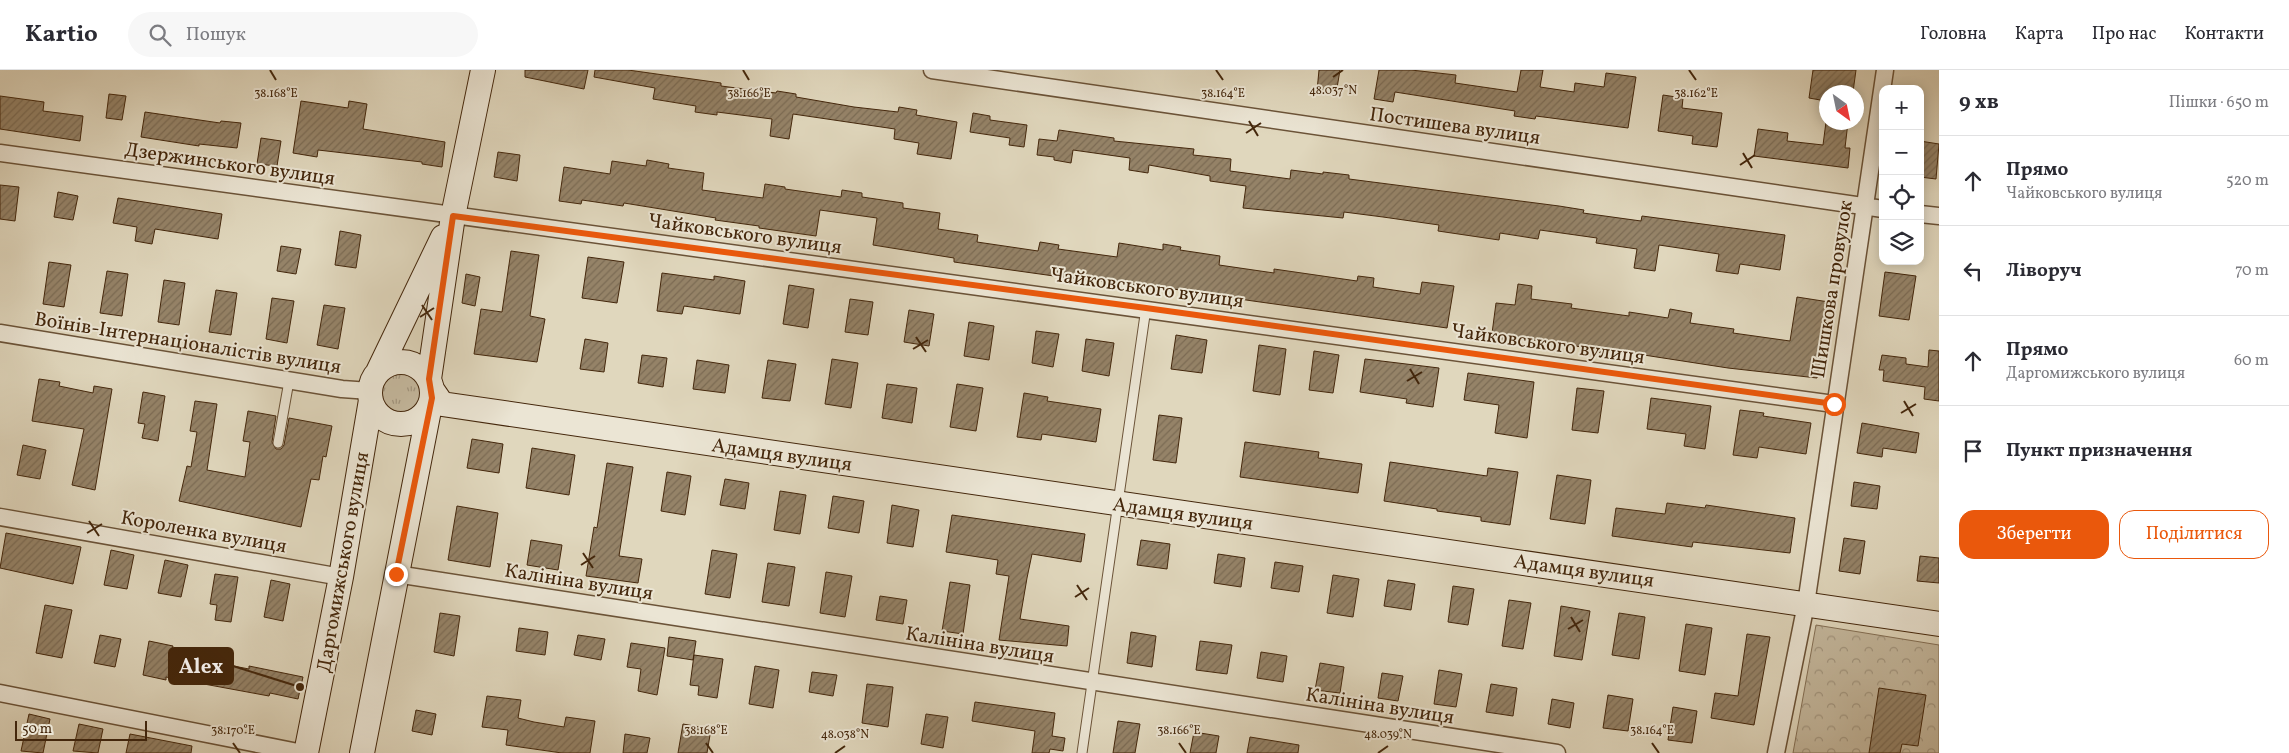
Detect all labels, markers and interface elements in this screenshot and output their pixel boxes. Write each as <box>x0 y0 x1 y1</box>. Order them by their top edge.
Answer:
search box <box>128 12 478 57</box>
text: Kartio <box>25 18 98 52</box>
icon: search <box>146 21 174 49</box>
text: Пошук <box>186 22 246 48</box>
text: Головна <box>1920 22 1987 47</box>
text: Карта <box>2015 22 2064 47</box>
text: Про нас <box>2092 22 2157 47</box>
text: Контакти <box>2185 22 2264 47</box>
text: 48.037°N <box>1309 83 1357 99</box>
north arrow <box>1819 85 1864 130</box>
map controls <box>1879 85 1924 265</box>
button: + <box>1879 85 1924 130</box>
text: 38.168°E <box>254 86 298 102</box>
text: 38.166°E <box>727 86 771 102</box>
text: 38.164°E <box>1201 86 1245 102</box>
text: 38.162°E <box>1674 86 1718 102</box>
text: 9 хв <box>1959 88 1999 117</box>
text: Пішки · 650 m <box>2169 92 2269 114</box>
street label: Постишева вулиця <box>1367 101 1542 153</box>
button: − <box>1879 130 1924 175</box>
street label: Дзержинського вулиця <box>123 136 337 194</box>
text: Прямо <box>2006 157 2068 183</box>
icon: ahead <box>1959 167 1987 195</box>
text: 520 m <box>2226 170 2269 192</box>
button: locate <box>1879 175 1924 220</box>
text: Чайковського вулиця <box>2006 183 2162 205</box>
street label: Шишкова провулок <box>1805 198 1861 380</box>
street label: Чайковського вулиця <box>646 208 843 262</box>
button: layers <box>1879 220 1924 265</box>
icon: left <box>1959 257 1987 285</box>
text: Ліворуч <box>2006 258 2081 284</box>
text: 70 m <box>2235 260 2269 282</box>
street label: Чайковського вулиця <box>1048 262 1245 316</box>
street label: Воїнів-Інтернаціоналістів вулиця <box>32 306 343 382</box>
street label: Чайковського вулиця <box>1449 318 1646 372</box>
text: Прямо <box>2006 337 2068 363</box>
icon: ahead <box>1959 347 1987 375</box>
text: 60 m <box>2234 350 2269 372</box>
text: Даргомижського вулиця <box>2006 363 2185 385</box>
route start <box>1823 393 1846 416</box>
street label: Адамця вулиця <box>710 432 854 480</box>
icon: arrive <box>1959 437 1987 465</box>
text: Пункт призначення <box>2006 438 2192 464</box>
street label: Даргомижського вулиця <box>311 450 377 675</box>
street label: Адамця вулиця <box>1111 491 1255 539</box>
street label: Короленка вулиця <box>118 505 289 561</box>
button: Зберегти <box>1959 510 2109 559</box>
button: Поділитися <box>2119 510 2269 559</box>
street label: Адамця вулиця <box>1512 548 1656 596</box>
street label: Калініна вулиця <box>502 557 655 609</box>
route end <box>385 563 408 586</box>
street label: Калініна вулиця <box>903 620 1056 672</box>
callout: Alex <box>169 648 233 684</box>
text: Alex <box>179 653 223 682</box>
street label: Калініна вулиця <box>1303 681 1456 733</box>
scale bar <box>15 718 148 741</box>
text: 50 m <box>22 720 52 739</box>
text: 38.170°E <box>211 723 255 739</box>
text: 38.168°E <box>684 723 728 739</box>
text: 38.166°E <box>1157 723 1201 739</box>
text: 38.164°E <box>1630 723 1674 739</box>
text: 48.038°N <box>821 727 869 743</box>
text: 48.039°N <box>1364 727 1412 743</box>

